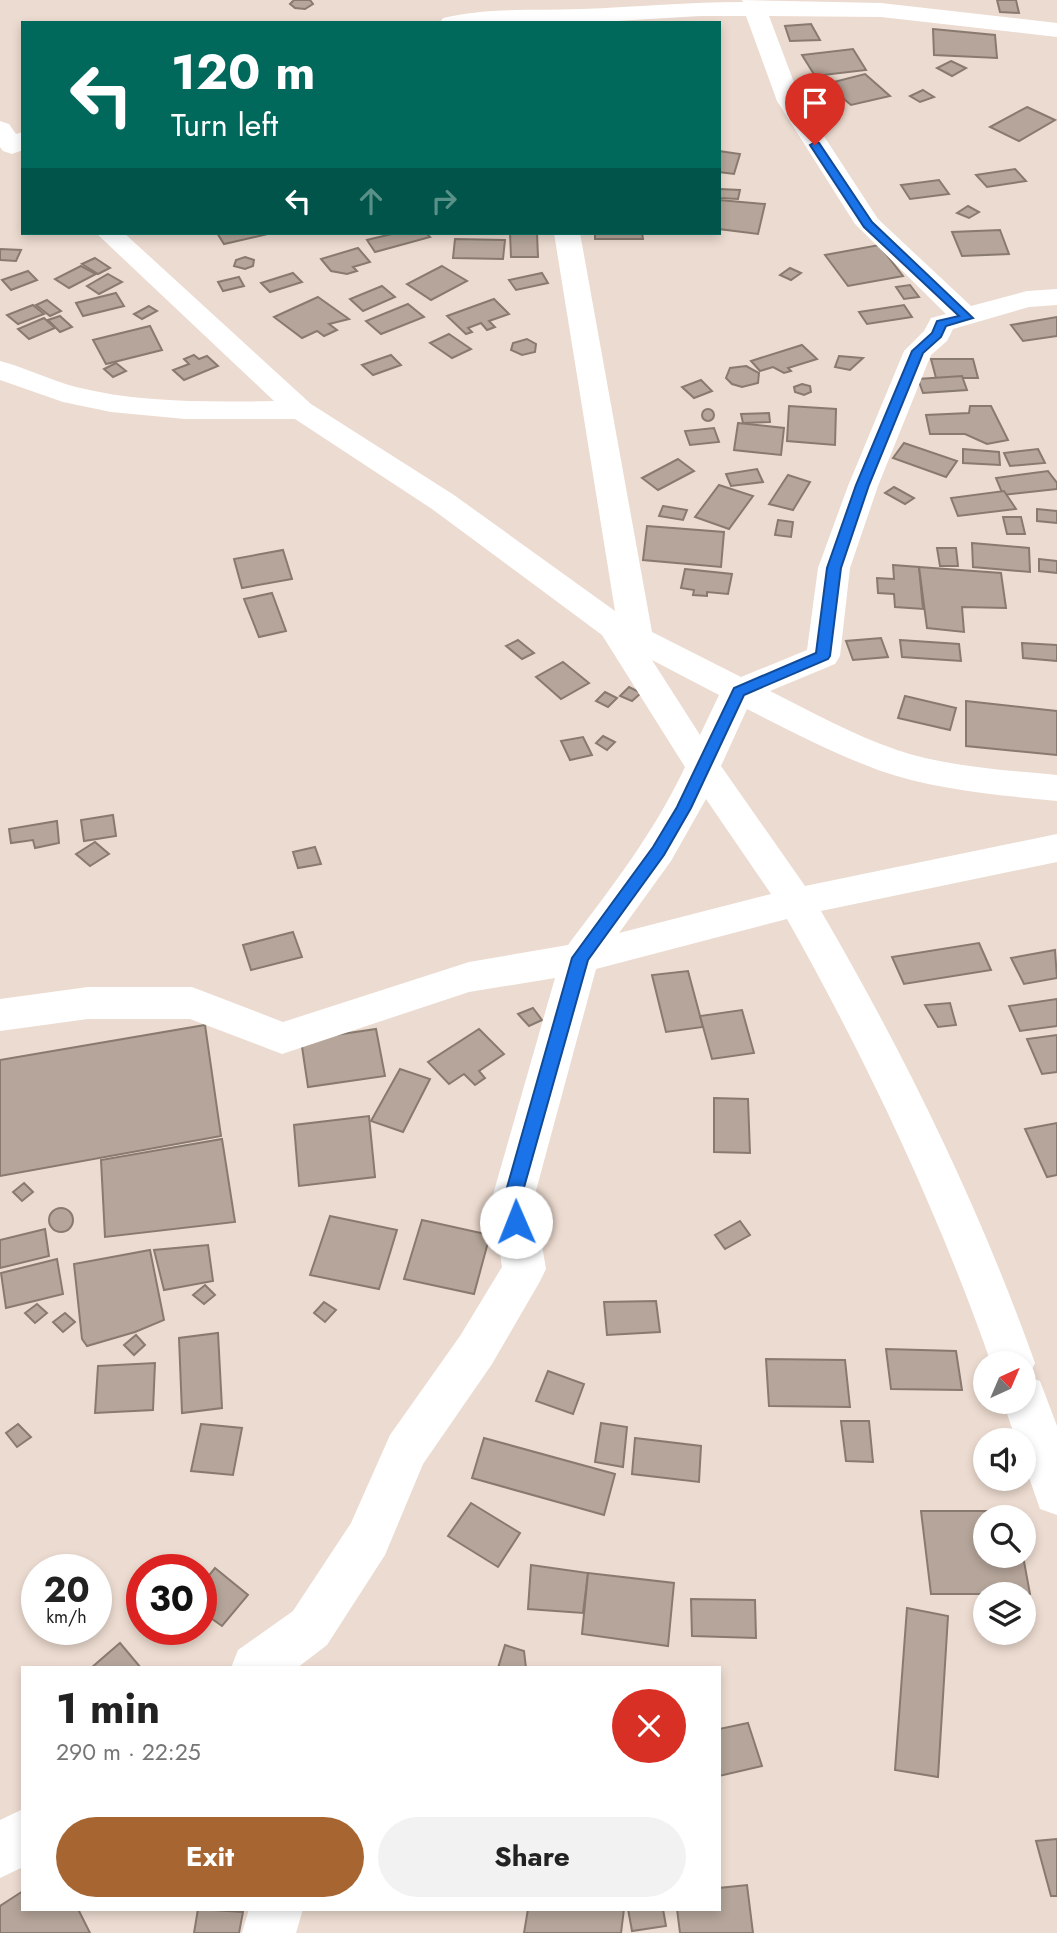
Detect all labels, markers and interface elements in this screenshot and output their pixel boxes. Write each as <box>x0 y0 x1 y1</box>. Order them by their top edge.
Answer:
text: 120 m <box>171 37 315 107</box>
icon: left <box>56 49 147 140</box>
pin <box>785 73 845 145</box>
icon: arrive <box>796 84 834 122</box>
text: Turn left <box>171 102 278 148</box>
icon: left <box>279 182 317 220</box>
icon: ahead <box>352 182 390 220</box>
icon: right <box>425 182 463 220</box>
position arrow <box>479 1185 553 1259</box>
north arrow <box>973 1351 1036 1414</box>
map controls <box>973 1351 1036 1645</box>
button: sound <box>973 1428 1036 1491</box>
button: search <box>973 1505 1036 1568</box>
speed limit sign: 30 <box>126 1554 217 1645</box>
text: 20 <box>43 1565 90 1615</box>
button: layers <box>973 1582 1036 1645</box>
text: km/h <box>46 1604 87 1630</box>
text: 1 min <box>56 1678 160 1739</box>
button: close <box>612 1689 686 1763</box>
text: 290 m · 22:25 <box>56 1735 201 1769</box>
button: Exit <box>56 1817 364 1897</box>
button: Share <box>378 1817 686 1897</box>

